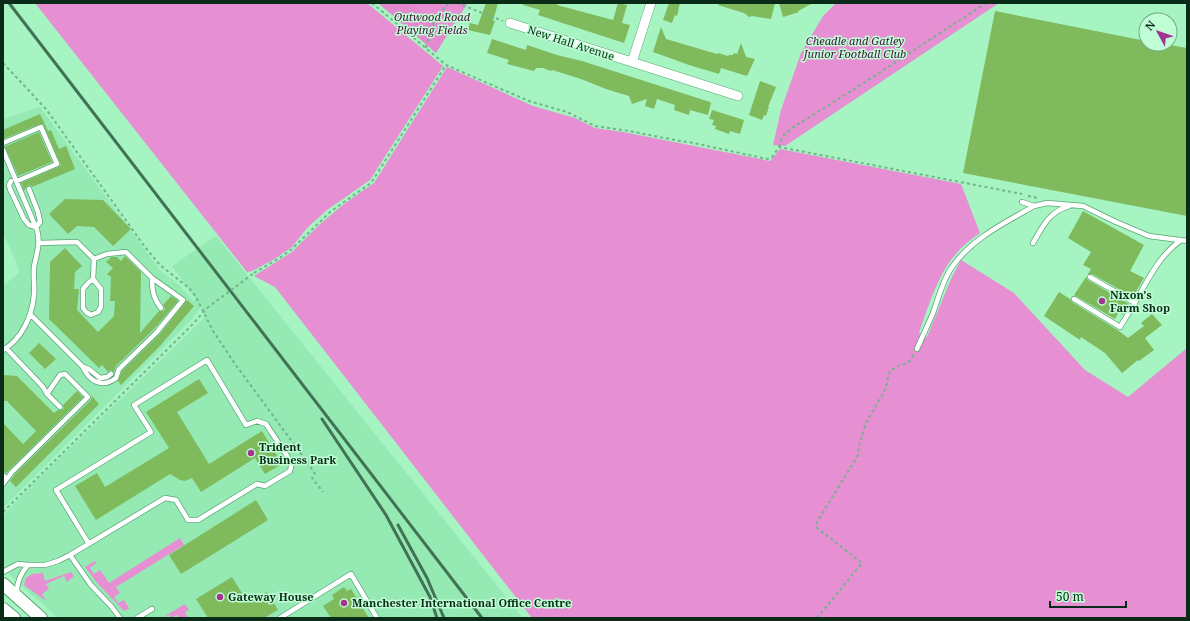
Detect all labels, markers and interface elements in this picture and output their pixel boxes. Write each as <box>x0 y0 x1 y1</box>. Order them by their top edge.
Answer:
park label: Outwood Road Playing Fields <box>394 9 471 37</box>
north arrow <box>1138 12 1178 52</box>
text: N <box>1141 17 1159 33</box>
street label: New Hall Avenue <box>526 21 617 64</box>
park label: Cheadle and Gatley Junior Football Club <box>802 33 906 61</box>
place label: Nixon's Farm Shop <box>1110 287 1170 315</box>
marker: Nixon's Farm Shop <box>1097 296 1107 306</box>
place label: Trident Business Park <box>259 439 336 467</box>
marker: Trident Business Park <box>246 448 256 458</box>
scale bar <box>1050 583 1126 609</box>
text: 50 m <box>1056 588 1084 605</box>
place label: Gateway House <box>228 589 314 604</box>
marker: Gateway House <box>215 592 225 602</box>
place label: Manchester International Office Centre <box>352 595 571 610</box>
marker: Manchester International Office Centre <box>339 598 349 608</box>

